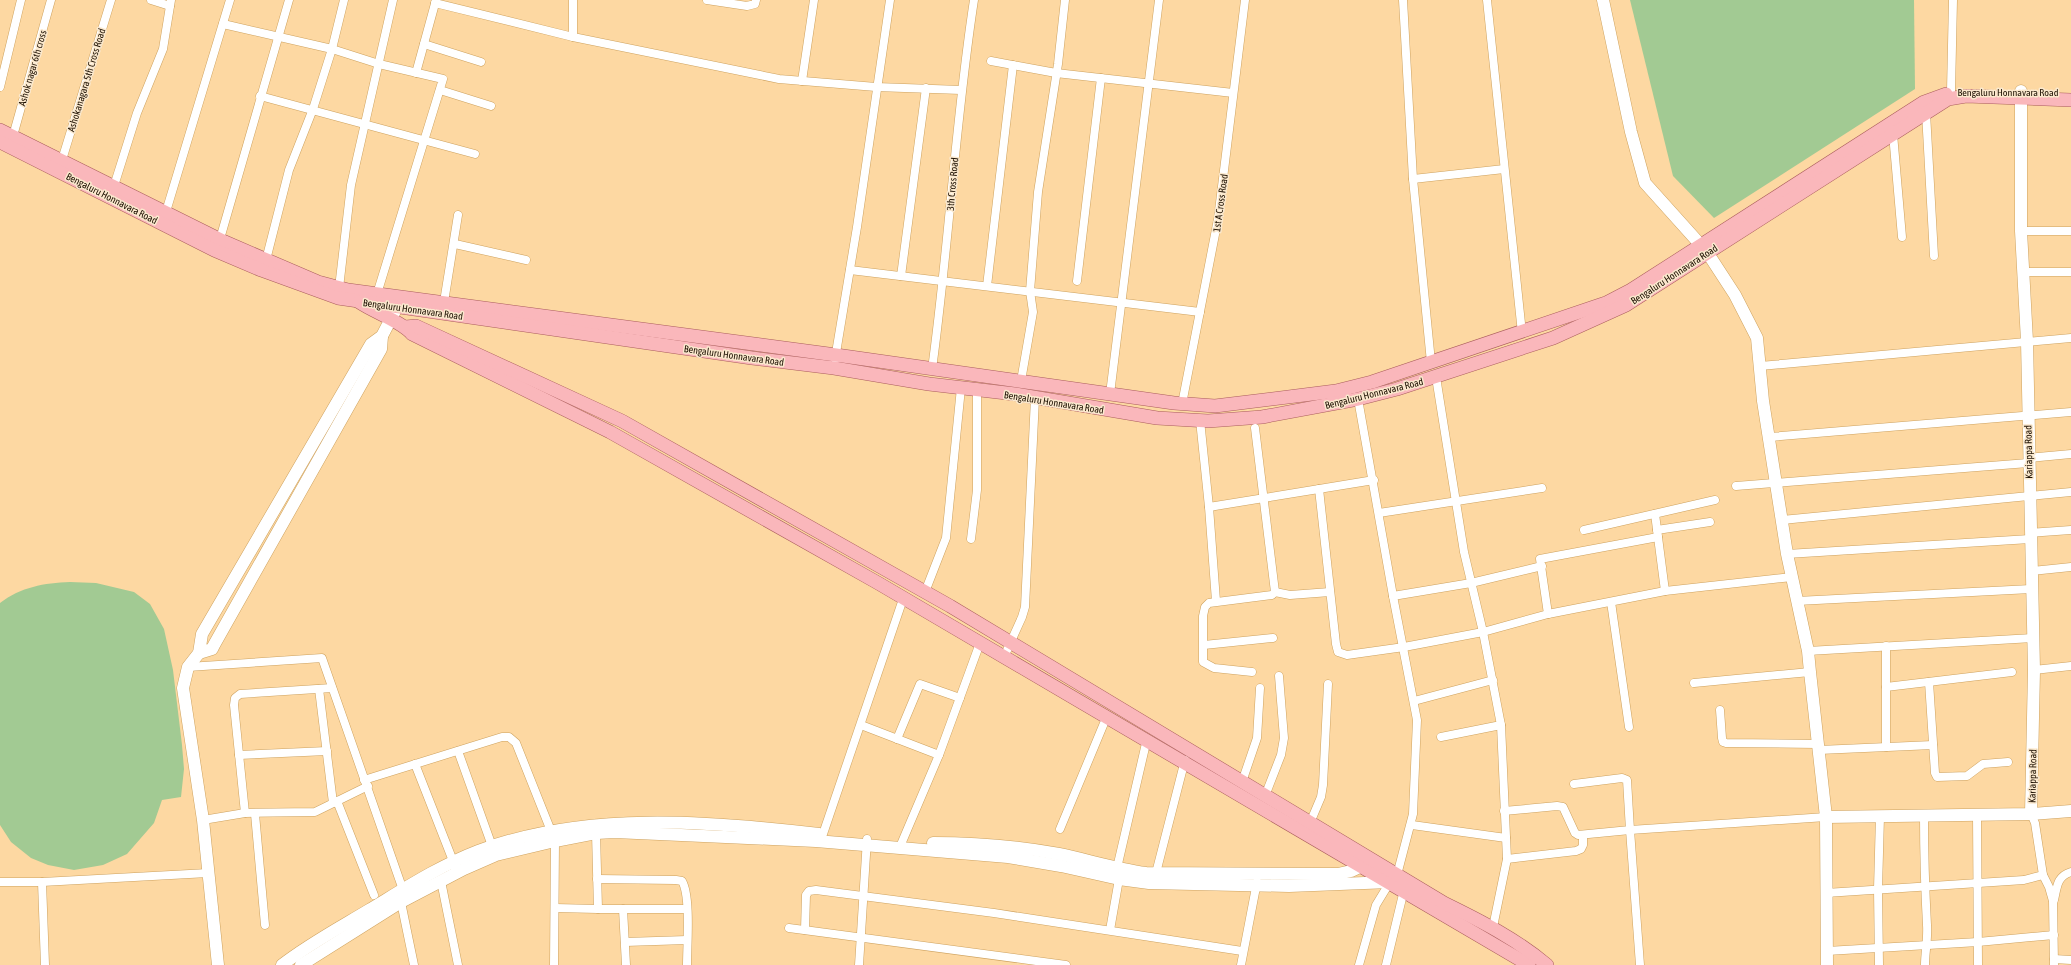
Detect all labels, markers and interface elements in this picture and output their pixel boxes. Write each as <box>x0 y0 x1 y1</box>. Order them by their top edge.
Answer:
street label: Ashokanagara 5th Cross Road <box>65 27 108 133</box>
street label: Ashok nagar 6th cross <box>16 28 49 107</box>
street label: Bengaluru Honnavara Road <box>1958 87 2059 98</box>
street label: 3th Cross Road <box>945 157 960 211</box>
street label: Bengaluru Honnavara Road <box>64 171 159 226</box>
street label: 1st A Cross Road <box>1211 173 1230 233</box>
street label: Bengaluru Honnavara Road <box>1629 242 1720 307</box>
street label: Bengaluru Honnavara Road <box>362 297 464 322</box>
street label: Bengaluru Honnavara Road <box>683 343 785 368</box>
street label: Bengaluru Honnavara Road <box>1324 376 1425 411</box>
street label: Bengaluru Honnavara Road <box>1003 389 1105 416</box>
street label: Kariappa Road <box>2023 425 2034 479</box>
street label: Kariappa Road <box>2027 749 2038 803</box>

